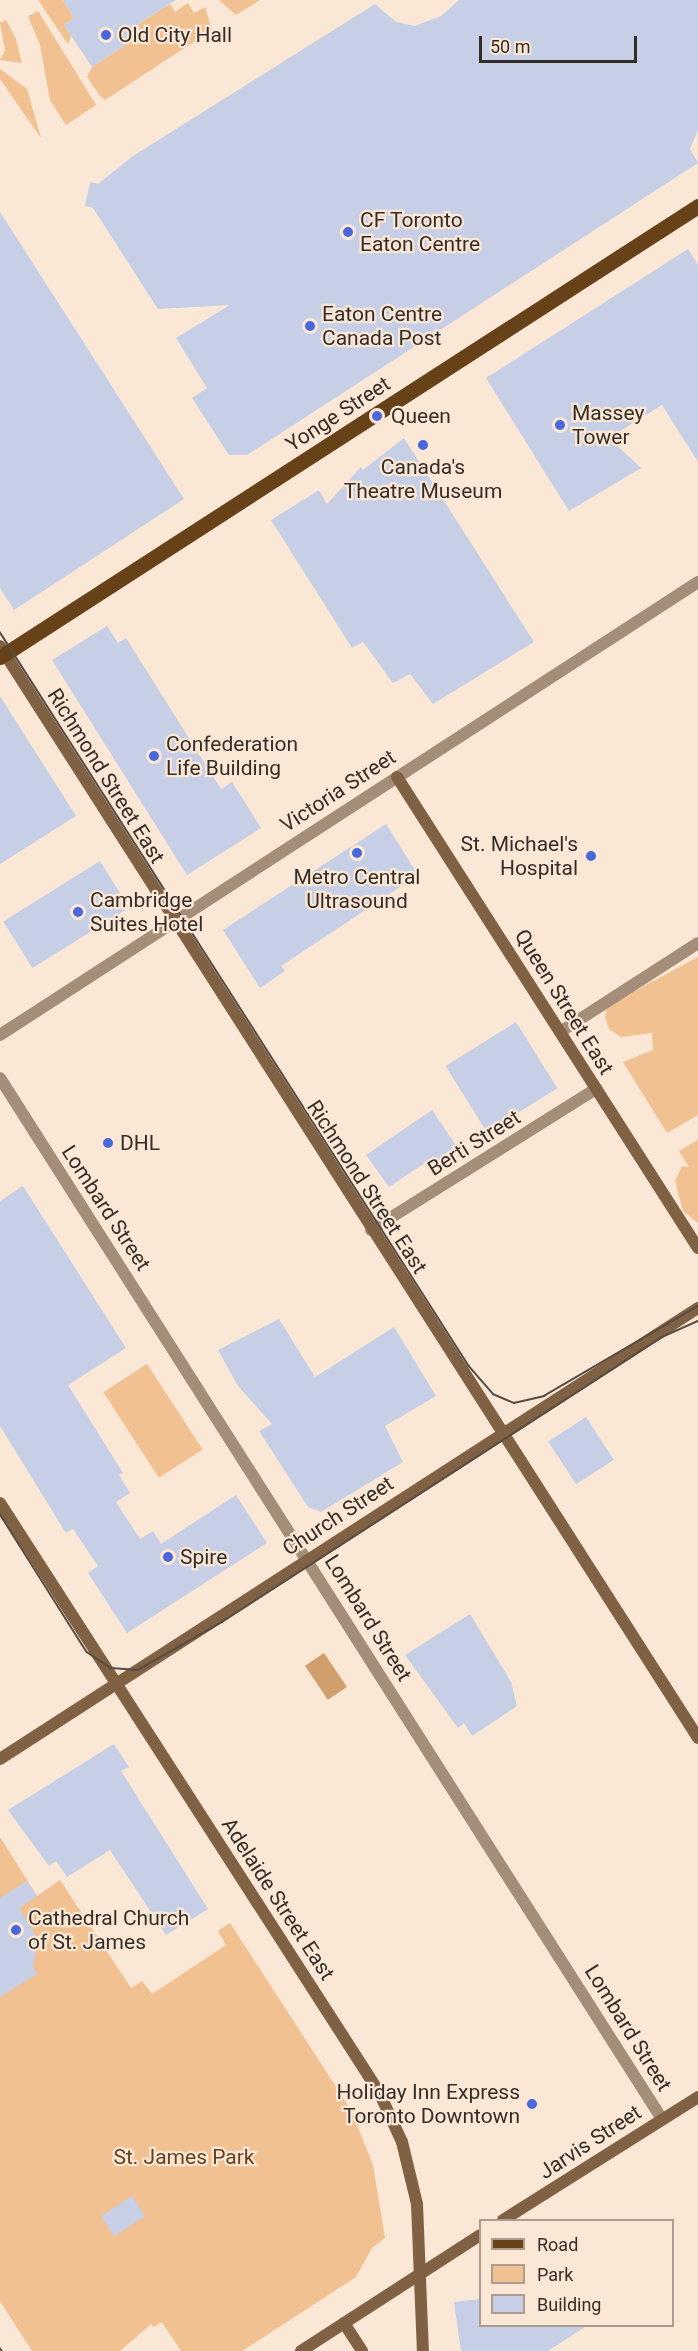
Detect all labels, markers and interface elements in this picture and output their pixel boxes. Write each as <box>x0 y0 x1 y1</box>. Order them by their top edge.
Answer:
place label: Old City Hall <box>118 22 232 48</box>
scale bar <box>482 24 640 62</box>
marker: Old City Hall <box>99 28 113 42</box>
text: 50 m <box>490 36 530 57</box>
place label: CF Toronto Eaton Centre <box>360 207 480 257</box>
marker: CF Toronto Eaton Centre <box>341 225 355 239</box>
place label: Eaton Centre Canada Post <box>322 301 442 351</box>
marker: Eaton Centre Canada Post <box>303 319 317 333</box>
street label: Yonge Street <box>281 371 395 457</box>
place label: Massey Tower <box>572 400 644 450</box>
place label: Queen <box>391 403 451 429</box>
marker: Queen <box>368 407 386 425</box>
marker: Massey Tower <box>553 418 567 432</box>
marker: Canada's Theatre Museum <box>416 438 430 452</box>
place label: Canada's Theatre Museum <box>344 454 502 504</box>
street label: Richmond Street East <box>42 684 170 868</box>
place label: Confederation Life Building <box>166 731 298 781</box>
street label: Victoria Street <box>276 744 400 838</box>
marker: Confederation Life Building <box>147 749 161 763</box>
place label: St. Michael's Hospital <box>461 831 578 881</box>
marker: Metro Central Ultrasound <box>348 844 366 862</box>
marker: St. Michael's Hospital <box>582 847 600 865</box>
place label: Metro Central Ultrasound <box>294 864 420 914</box>
place label: Cambridge Suites Hotel <box>90 887 203 937</box>
marker: Cambridge Suites Hotel <box>71 905 85 919</box>
street label: Queen Street East <box>509 925 619 1079</box>
street label: Richmond Street East <box>302 1096 432 1278</box>
street label: Berti Street <box>423 1105 525 1181</box>
place label: DHL <box>120 1130 160 1156</box>
marker: DHL <box>101 1136 115 1150</box>
street label: Lombard Street <box>56 1141 156 1275</box>
street label: Church Street <box>278 1471 398 1561</box>
place label: Spire <box>180 1544 227 1570</box>
marker: Spire <box>161 1550 175 1564</box>
street label: Lombard Street <box>319 1550 417 1686</box>
street label: Adelaide Street East <box>216 1813 340 1985</box>
place label: Cathedral Church of St. James <box>28 1905 189 1955</box>
marker: Cathedral Church of St. James <box>9 1923 23 1937</box>
street label: Lombard Street <box>579 1960 677 2096</box>
place label: Holiday Inn Express Toronto Downtown <box>337 2079 520 2129</box>
marker: Holiday Inn Express Toronto Downtown <box>525 2097 539 2111</box>
street label: Jarvis Street <box>534 2100 646 2184</box>
park label: St. James Park <box>113 2144 255 2170</box>
legend <box>479 2219 674 2327</box>
text: Road <box>537 2234 578 2255</box>
text: Park <box>537 2264 573 2285</box>
text: Building <box>537 2294 601 2315</box>

